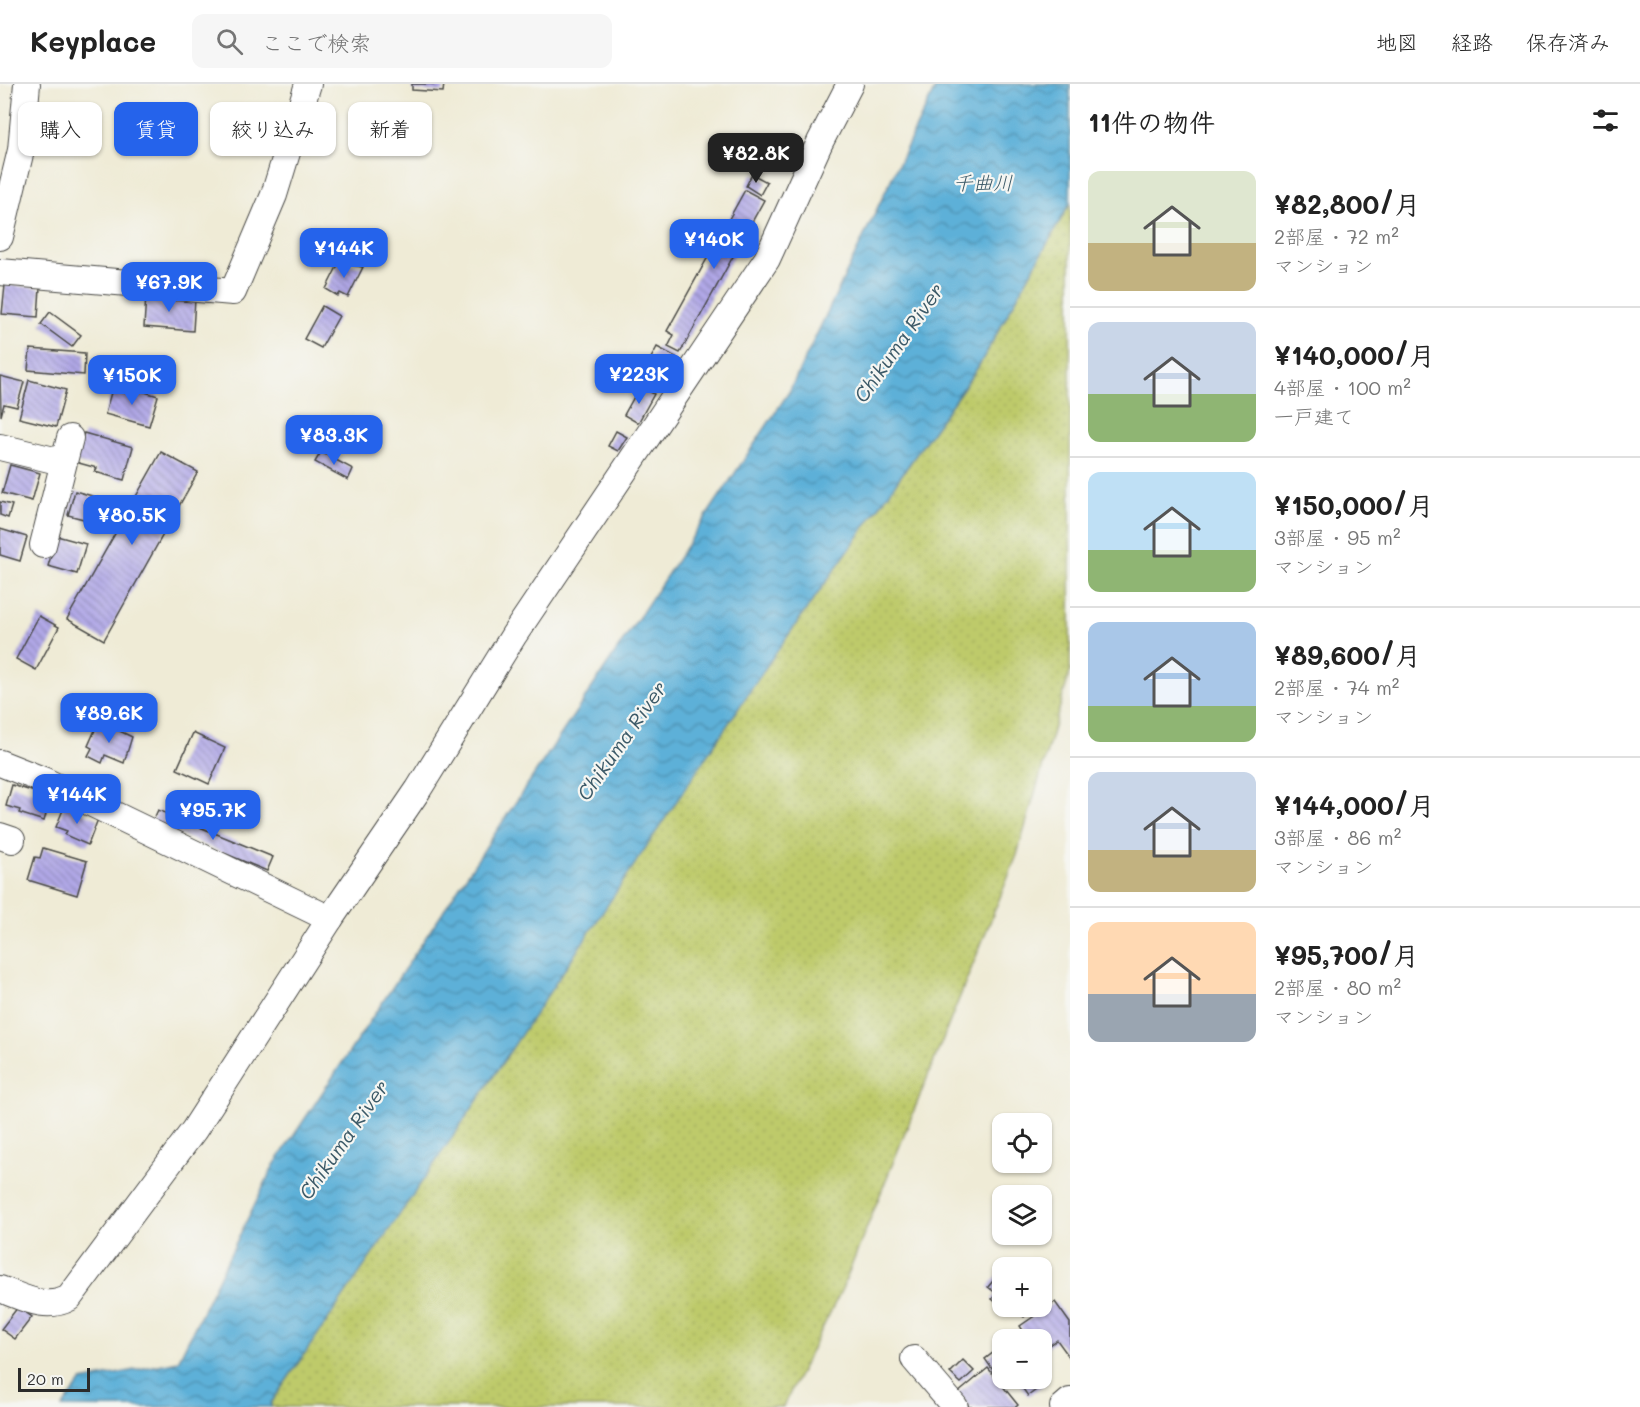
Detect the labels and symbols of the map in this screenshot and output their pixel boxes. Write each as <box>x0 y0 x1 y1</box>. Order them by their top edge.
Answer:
pin: ¥82.8K <box>707 133 805 184</box>
water label: 千曲川 <box>953 169 1013 195</box>
pin: ¥140K <box>672 219 756 270</box>
pin: ¥144K <box>302 228 386 279</box>
pin: ¥67.9K <box>120 262 218 313</box>
water label: Chikuma River <box>847 278 949 407</box>
pin: ¥223K <box>597 354 681 405</box>
pin: ¥150K <box>90 355 174 406</box>
pin: ¥83.3K <box>285 415 383 466</box>
pin: ¥80.5K <box>83 495 181 546</box>
water label: Chikuma River <box>570 676 672 805</box>
pin: ¥89.6K <box>60 693 158 744</box>
pin: ¥144K <box>35 774 119 825</box>
pin: ¥95.7K <box>164 790 262 841</box>
water label: Chikuma River <box>292 1075 394 1204</box>
scale bar <box>18 1365 90 1392</box>

